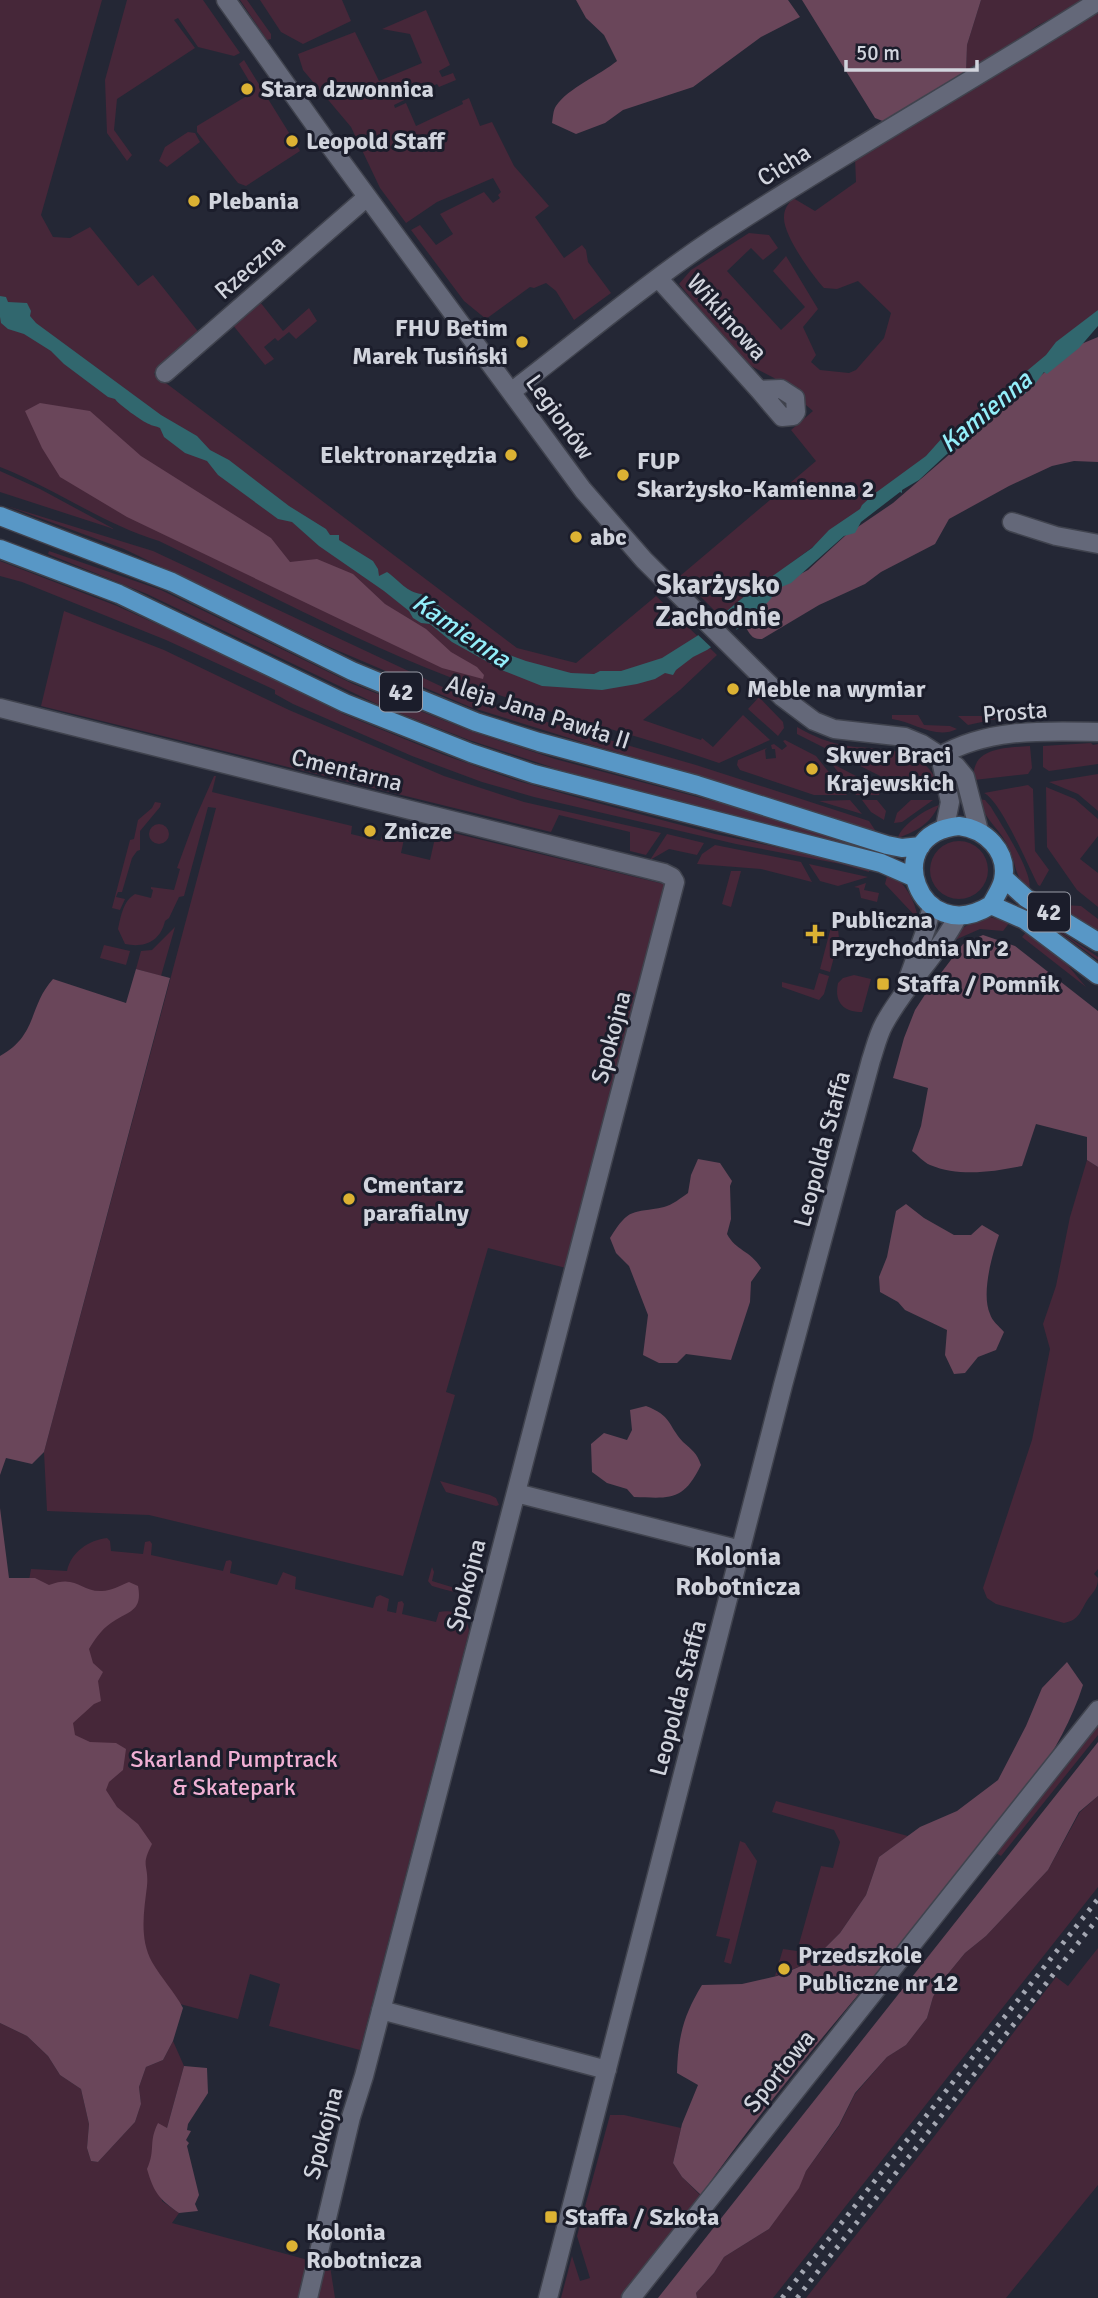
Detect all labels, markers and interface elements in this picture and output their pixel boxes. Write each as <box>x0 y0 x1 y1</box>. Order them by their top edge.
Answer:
scale bar <box>846 28 977 72</box>
text: 50 m <box>856 40 900 66</box>
place label: Stara dzwonnica <box>261 74 434 104</box>
marker: Stara dzwonnica <box>239 81 255 97</box>
place label: Leopold Staff <box>306 126 446 156</box>
marker: Leopold Staff <box>284 133 300 149</box>
street label: Cicha <box>752 137 816 193</box>
place label: Plebania <box>208 186 299 216</box>
marker: Plebania <box>186 193 202 209</box>
street label: Rzeczna <box>208 228 292 306</box>
street label: Wiklinowa <box>680 267 774 367</box>
place label: FHU Betim Marek Tusiński <box>352 313 508 371</box>
marker: FHU Betim Marek Tusiński <box>514 334 530 350</box>
water label: Kamienna <box>933 364 1039 460</box>
street label: Legionów <box>519 368 601 466</box>
place label: Elektronarzędzia <box>320 440 497 470</box>
place label: FUP Skarżysko-Kamienna 2 <box>637 446 874 504</box>
marker: Elektronarzędzia <box>503 447 519 463</box>
marker: FUP Skarżysko-Kamienna 2 <box>615 467 631 483</box>
place label: abc <box>590 522 627 552</box>
marker: abc <box>568 529 584 545</box>
district label: Skarżysko Zachodnie <box>655 568 781 634</box>
water label: Kamienna <box>406 587 517 676</box>
street label: Aleja Jana Pawła II <box>442 668 634 756</box>
road number: 42 <box>380 672 422 712</box>
place label: Meble na wymiar <box>747 674 926 704</box>
marker: Meble na wymiar <box>725 681 741 697</box>
street label: Prosta <box>981 694 1049 730</box>
place label: Skwer Braci Krajewskich <box>826 740 954 798</box>
street label: Cmentarna <box>288 742 406 798</box>
marker: Skwer Braci Krajewskich <box>804 761 820 777</box>
place label: Znicze <box>384 816 452 846</box>
marker: Znicze <box>362 823 378 839</box>
road number: 42 <box>1028 892 1070 931</box>
place label: Publiczna Przychodnia Nr 2 <box>831 905 1009 963</box>
marker: Publiczna Przychodnia Nr 2 <box>805 924 825 944</box>
place label: Staffa / Pomnik <box>897 969 1060 999</box>
marker: Staffa / Pomnik <box>875 976 891 992</box>
street label: Spokojna <box>584 987 638 1087</box>
street label: Leopolda Staffa <box>787 1068 857 1230</box>
place label: Cmentarz parafialny <box>363 1170 469 1228</box>
marker: Cmentarz parafialny <box>341 1191 357 1207</box>
street label: Spokojna <box>439 1535 493 1635</box>
district label: Kolonia Robotnicza <box>675 1541 801 1603</box>
street label: Leopolda Staffa <box>643 1617 713 1779</box>
park label: Skarland Pumptrack & Skatepark <box>130 1744 338 1802</box>
place label: Przedszkole Publiczne nr 12 <box>798 1940 959 1998</box>
marker: Przedszkole Publiczne nr 12 <box>776 1961 792 1977</box>
street label: Sportowa <box>737 2024 821 2118</box>
street label: Spokojna <box>296 2083 350 2183</box>
place label: Staffa / Szkoła <box>565 2202 719 2232</box>
marker: Staffa / Szkoła <box>543 2209 559 2225</box>
place label: Kolonia Robotnicza <box>306 2217 422 2275</box>
marker: Kolonia Robotnicza <box>284 2238 300 2254</box>

